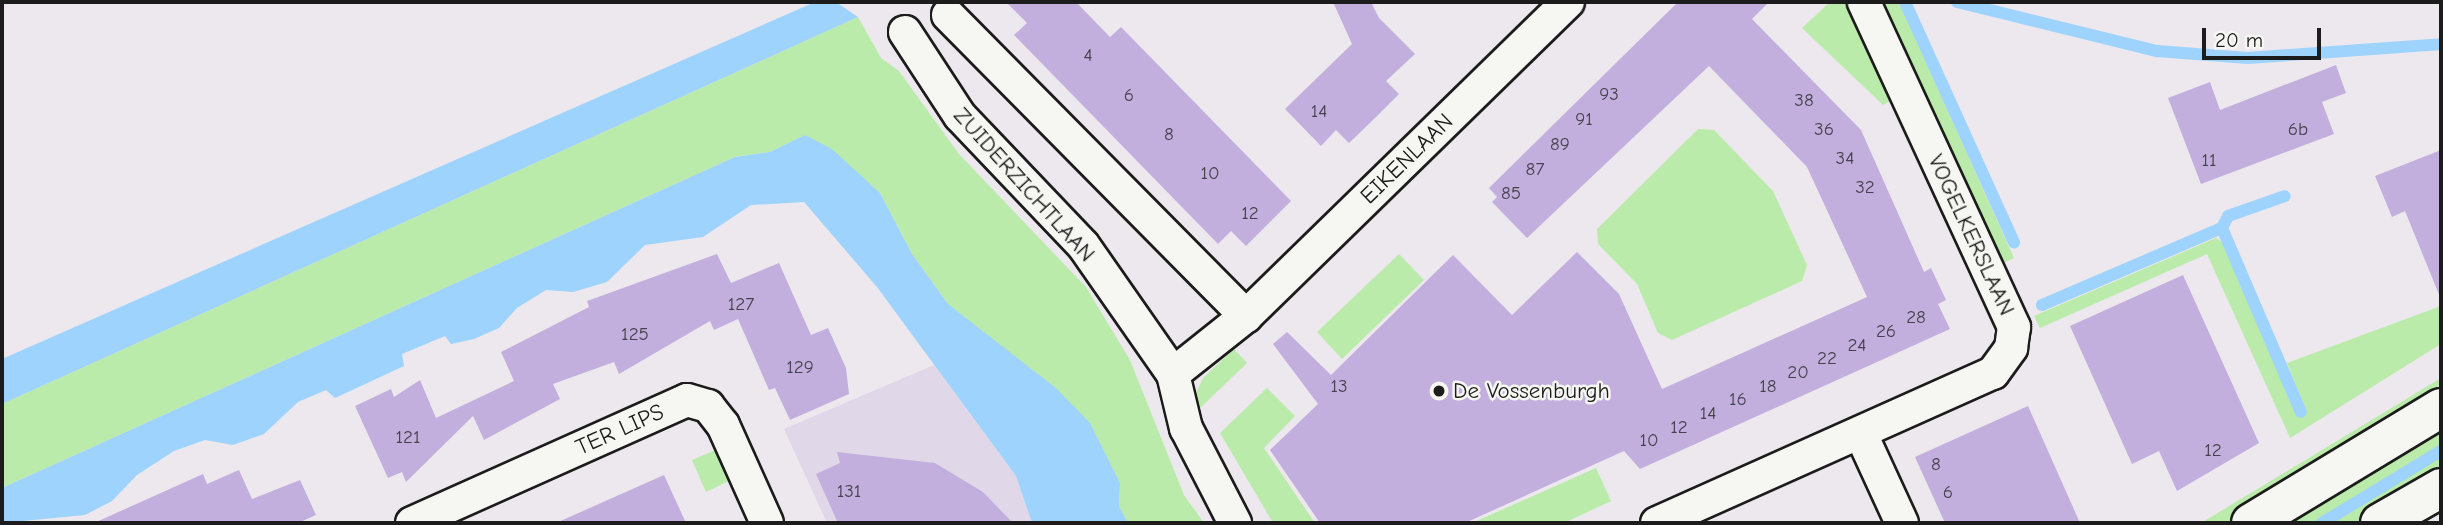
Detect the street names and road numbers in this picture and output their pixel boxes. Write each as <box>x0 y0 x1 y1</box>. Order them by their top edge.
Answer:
street label: ZUIDERZICHTLAAN <box>947 102 1101 268</box>
street label: EIKENLAAN <box>1355 108 1459 210</box>
street label: VOGELKERSLAAN <box>1922 150 2020 320</box>
street label: TER LIPS <box>572 398 668 462</box>

